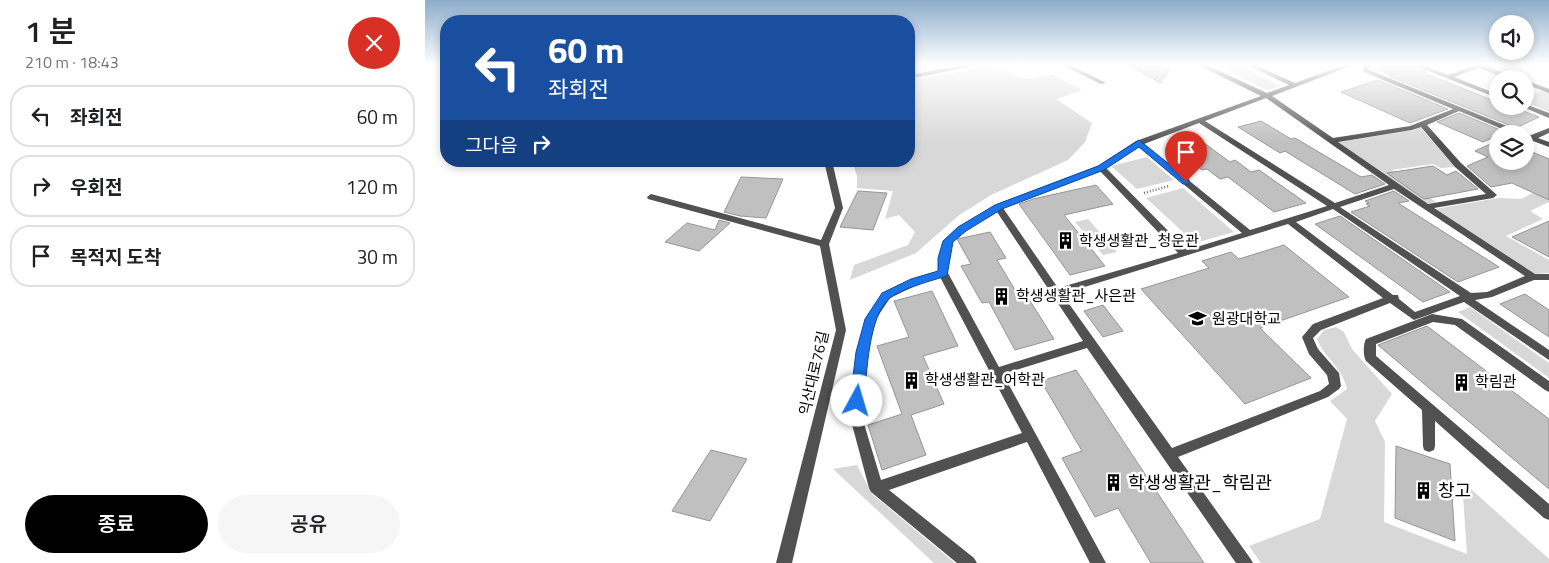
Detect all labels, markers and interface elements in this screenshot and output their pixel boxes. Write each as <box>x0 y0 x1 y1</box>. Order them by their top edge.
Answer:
text: 1 분 <box>25 8 76 54</box>
map controls <box>1489 15 1534 170</box>
button: sound <box>1489 15 1534 60</box>
button: close <box>348 17 400 69</box>
text: 60 m <box>548 23 624 77</box>
icon: left <box>465 35 530 100</box>
text: 210 m · 18:43 <box>25 50 119 74</box>
button: search <box>1489 70 1534 115</box>
text: 좌회전 <box>548 72 609 106</box>
icon: left <box>27 102 55 130</box>
text: 좌회전 <box>70 102 122 131</box>
text: 60 m <box>357 102 398 131</box>
button: layers <box>1489 125 1534 170</box>
text: 그다음 <box>465 130 517 159</box>
icon: right <box>527 130 555 158</box>
pin <box>1165 131 1207 182</box>
icon: arrive <box>1172 138 1200 166</box>
icon: right <box>27 172 55 200</box>
text: 우회전 <box>70 172 122 201</box>
text: 120 m <box>346 172 398 201</box>
place label: 학생생활관_청운관 <box>1079 229 1199 252</box>
building icon: 학생생활관_청운관 <box>1055 231 1075 251</box>
icon: arrive <box>27 242 55 270</box>
text: 목적지 도착 <box>70 242 162 271</box>
text: 30 m <box>357 242 398 271</box>
place label: 학생생활관_사은관 <box>1016 284 1136 307</box>
building icon: 학생생활관_사은관 <box>992 286 1012 306</box>
place label: 원광대학교 <box>1212 307 1281 330</box>
school or university icon: 원광대학교 <box>1188 309 1208 329</box>
street label: 익산대로76길 <box>793 328 834 417</box>
place label: 학생생활관_어학관 <box>925 368 1045 391</box>
building icon: 학생생활관_어학관 <box>901 370 921 390</box>
place label: 학림관 <box>1475 370 1517 393</box>
building icon: 학림관 <box>1451 372 1471 392</box>
position arrow <box>830 374 882 426</box>
place label: 학생생활관_학림관 <box>1128 469 1272 496</box>
building icon: 학생생활관_학림관 <box>1104 473 1124 493</box>
place label: 창고 <box>1438 477 1471 504</box>
building icon: 창고 <box>1414 481 1434 501</box>
button: 종료 <box>25 495 208 553</box>
button: 공유 <box>218 495 400 553</box>

